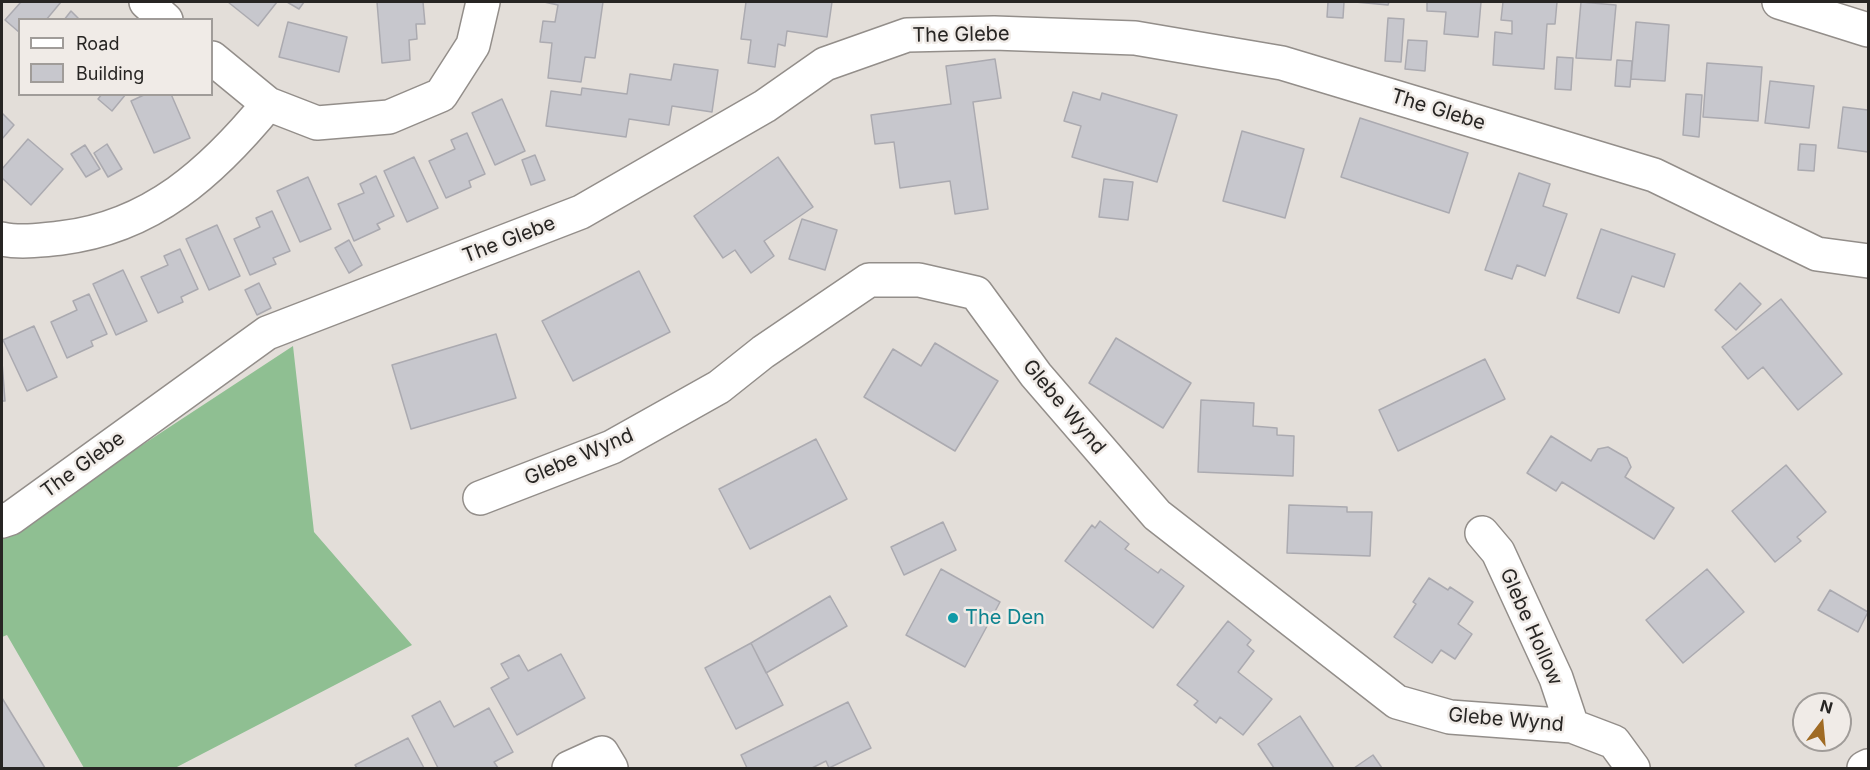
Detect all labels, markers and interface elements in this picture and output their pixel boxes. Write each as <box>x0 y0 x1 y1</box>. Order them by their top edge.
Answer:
legend <box>18 18 213 96</box>
street label: The Glebe <box>912 22 1010 48</box>
text: Road <box>76 33 119 54</box>
text: Building <box>76 63 144 84</box>
street label: The Glebe <box>1388 84 1488 136</box>
street label: The Glebe <box>459 211 559 269</box>
street label: Glebe Wynd <box>1018 355 1110 459</box>
street label: Glebe Wynd <box>521 423 637 491</box>
street label: The Glebe <box>37 427 129 503</box>
street label: Glebe Hollow <box>1495 565 1567 689</box>
place label: The Den <box>965 606 1045 630</box>
marker: The Den <box>946 611 960 625</box>
north arrow <box>1792 692 1852 752</box>
text: N <box>1818 695 1835 718</box>
street label: Glebe Wynd <box>1447 703 1565 737</box>

